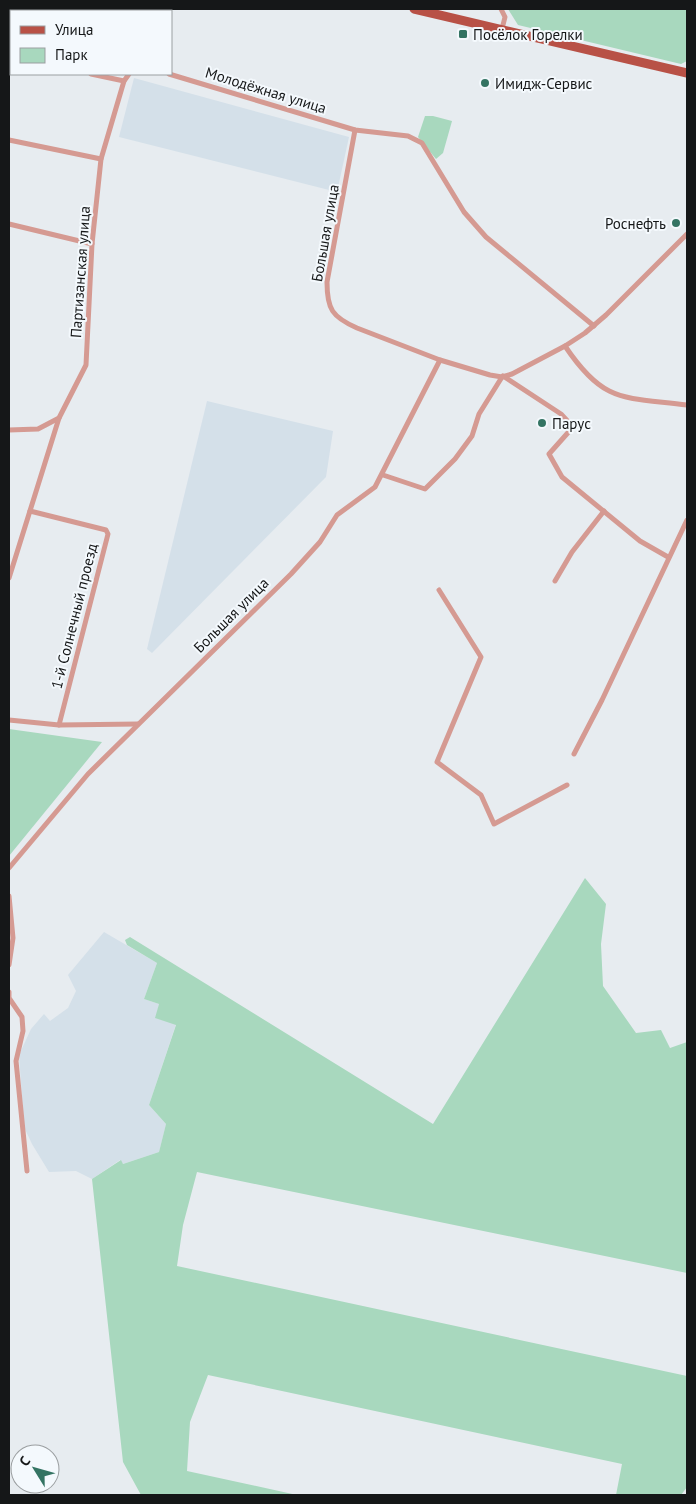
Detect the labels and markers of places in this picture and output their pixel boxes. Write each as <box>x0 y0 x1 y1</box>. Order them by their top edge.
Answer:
place label: Посёлок Горелки <box>473 25 583 44</box>
marker: Посёлок Горелки <box>457 28 469 40</box>
place label: Имидж-Сервис <box>495 74 593 93</box>
marker: Имидж-Сервис <box>479 77 491 89</box>
place label: Роснефть <box>605 214 666 233</box>
marker: Роснефть <box>670 217 682 229</box>
place label: Парус <box>552 414 591 433</box>
marker: Парус <box>536 417 548 429</box>

